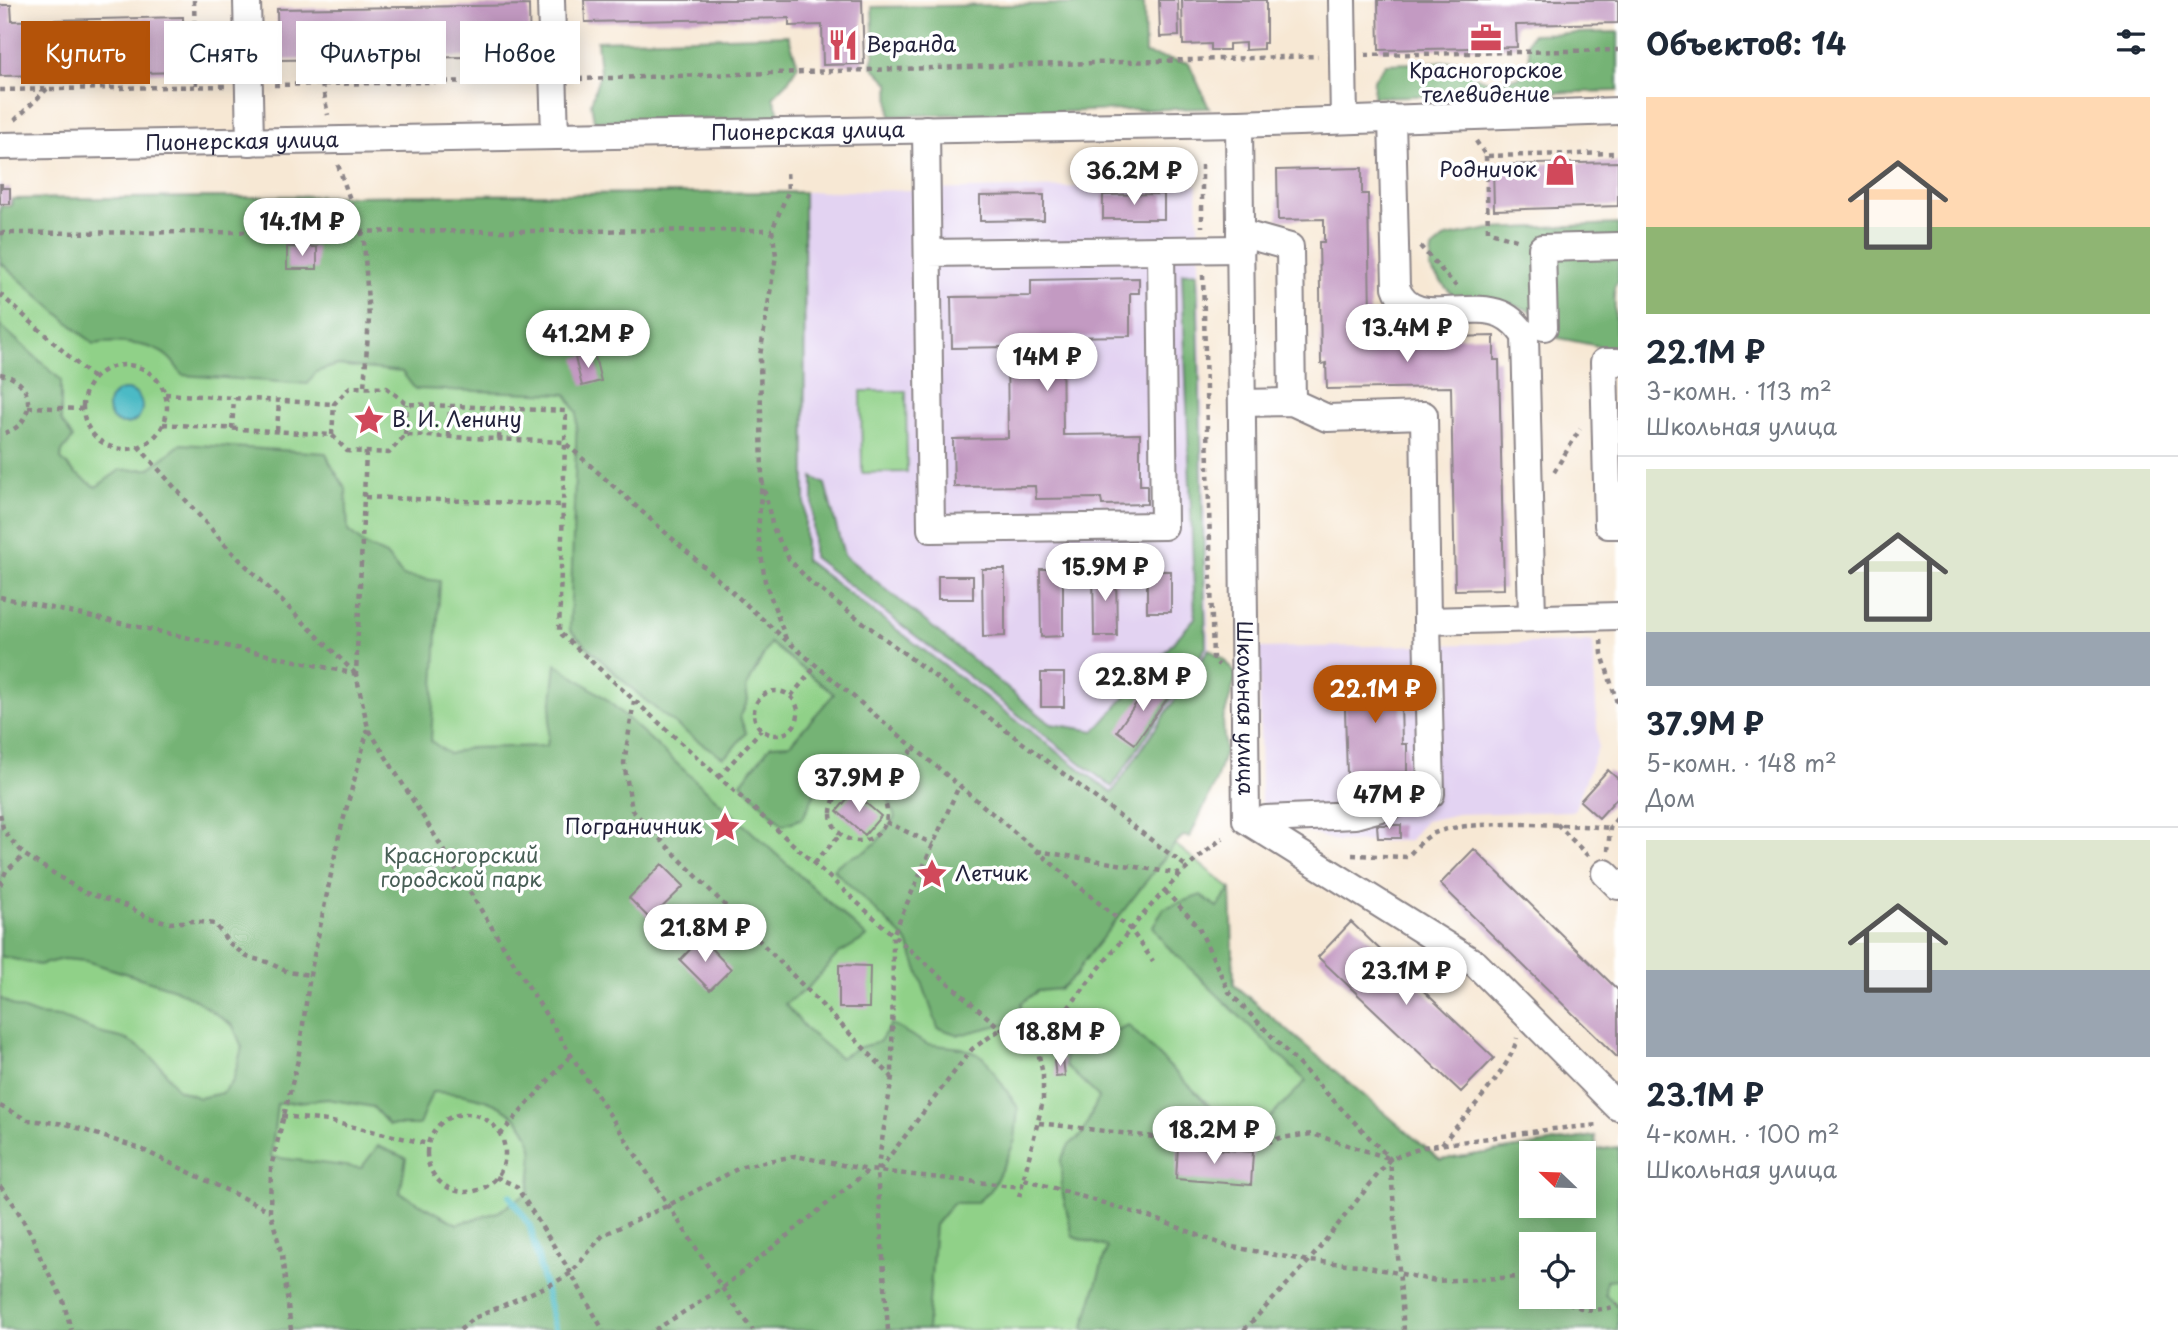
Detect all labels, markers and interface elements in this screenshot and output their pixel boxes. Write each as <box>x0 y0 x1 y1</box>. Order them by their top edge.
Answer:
text: Объектов: 14 <box>1646 20 1846 65</box>
chip: Купить <box>21 21 150 84</box>
chip: Снять <box>164 21 282 84</box>
chip: Фильтры <box>296 21 446 84</box>
chip: Новое <box>460 21 580 84</box>
office icon: Красногорское телевидение <box>1469 21 1503 55</box>
icon: filters <box>2112 23 2150 61</box>
place label: Веранда <box>866 27 956 59</box>
restaurant icon: Веранда <box>826 28 860 62</box>
place label: Красногорское телевидение <box>1409 53 1563 109</box>
street label: Пионерская улица <box>711 112 906 147</box>
street label: Пионерская улица <box>145 122 340 157</box>
icon: home <box>1835 142 1961 268</box>
pin: 36.2M ₽ <box>1069 148 1199 207</box>
text: 36.2M ₽ <box>1086 152 1182 187</box>
place label: Родничок <box>1439 152 1538 184</box>
shop icon: Родничок <box>1543 153 1577 187</box>
pin: 14.1M ₽ <box>237 198 367 258</box>
text: 14.1M ₽ <box>259 203 345 238</box>
pin: 13.4M ₽ <box>1342 304 1472 364</box>
text: 13.4M ₽ <box>1362 309 1452 344</box>
pin: 41.2M ₽ <box>523 310 653 370</box>
text: 41.2M ₽ <box>542 315 634 350</box>
text: 22.1M ₽ <box>1646 328 1765 373</box>
pin: 14M ₽ <box>998 334 1096 393</box>
text: 14M ₽ <box>1013 338 1081 373</box>
text: 3-комн. · 113 m² <box>1646 373 1832 408</box>
place label: В. И. Ленину <box>392 402 522 434</box>
place icon: В. И. Ленину <box>352 403 386 437</box>
text: Школьная улица <box>1646 408 1837 443</box>
icon: home <box>1835 514 1961 640</box>
pin: 15.9M ₽ <box>1040 544 1170 603</box>
text: 15.9M ₽ <box>1062 548 1148 583</box>
street label: Школьная улица <box>1230 621 1264 796</box>
pin: 22.8M ₽ <box>1078 654 1208 713</box>
text: 22.8M ₽ <box>1095 658 1191 693</box>
pin: 22.1M ₽ <box>1310 666 1440 725</box>
text: 22.1M ₽ <box>1329 670 1421 705</box>
text: 37.9M ₽ <box>1646 700 1764 745</box>
text: 5-комн. · 148 m² <box>1646 745 1837 780</box>
pin: 37.9M ₽ <box>794 754 924 814</box>
text: 37.9M ₽ <box>814 759 904 794</box>
pin: 47M ₽ <box>1340 772 1438 831</box>
text: 47M ₽ <box>1353 776 1425 811</box>
text: Дом <box>1646 780 1695 815</box>
place label: Пограничник <box>565 809 703 841</box>
place icon: Пограничник <box>708 810 742 844</box>
park label: Красногорский городской парк <box>380 838 542 894</box>
place label: Летчик <box>955 856 1029 888</box>
place icon: Летчик <box>915 857 949 891</box>
icon: home <box>1835 885 1961 1011</box>
pin: 21.8M ₽ <box>640 904 770 964</box>
text: 21.8M ₽ <box>660 909 750 944</box>
pin: 23.1M ₽ <box>1341 948 1471 1007</box>
text: 23.1M ₽ <box>1361 952 1451 987</box>
pin: 18.8M ₽ <box>995 1009 1125 1068</box>
text: 18.8M ₽ <box>1015 1013 1105 1048</box>
text: 23.1M ₽ <box>1646 1071 1764 1116</box>
pin: 18.2M ₽ <box>1149 1106 1279 1166</box>
text: 18.2M ₽ <box>1169 1111 1259 1146</box>
text: 4-комн. · 100 m² <box>1646 1116 1840 1151</box>
north arrow <box>1519 1141 1596 1218</box>
map controls <box>1519 1141 1596 1309</box>
text: Школьная улица <box>1646 1151 1837 1186</box>
button: locate <box>1519 1232 1596 1309</box>

